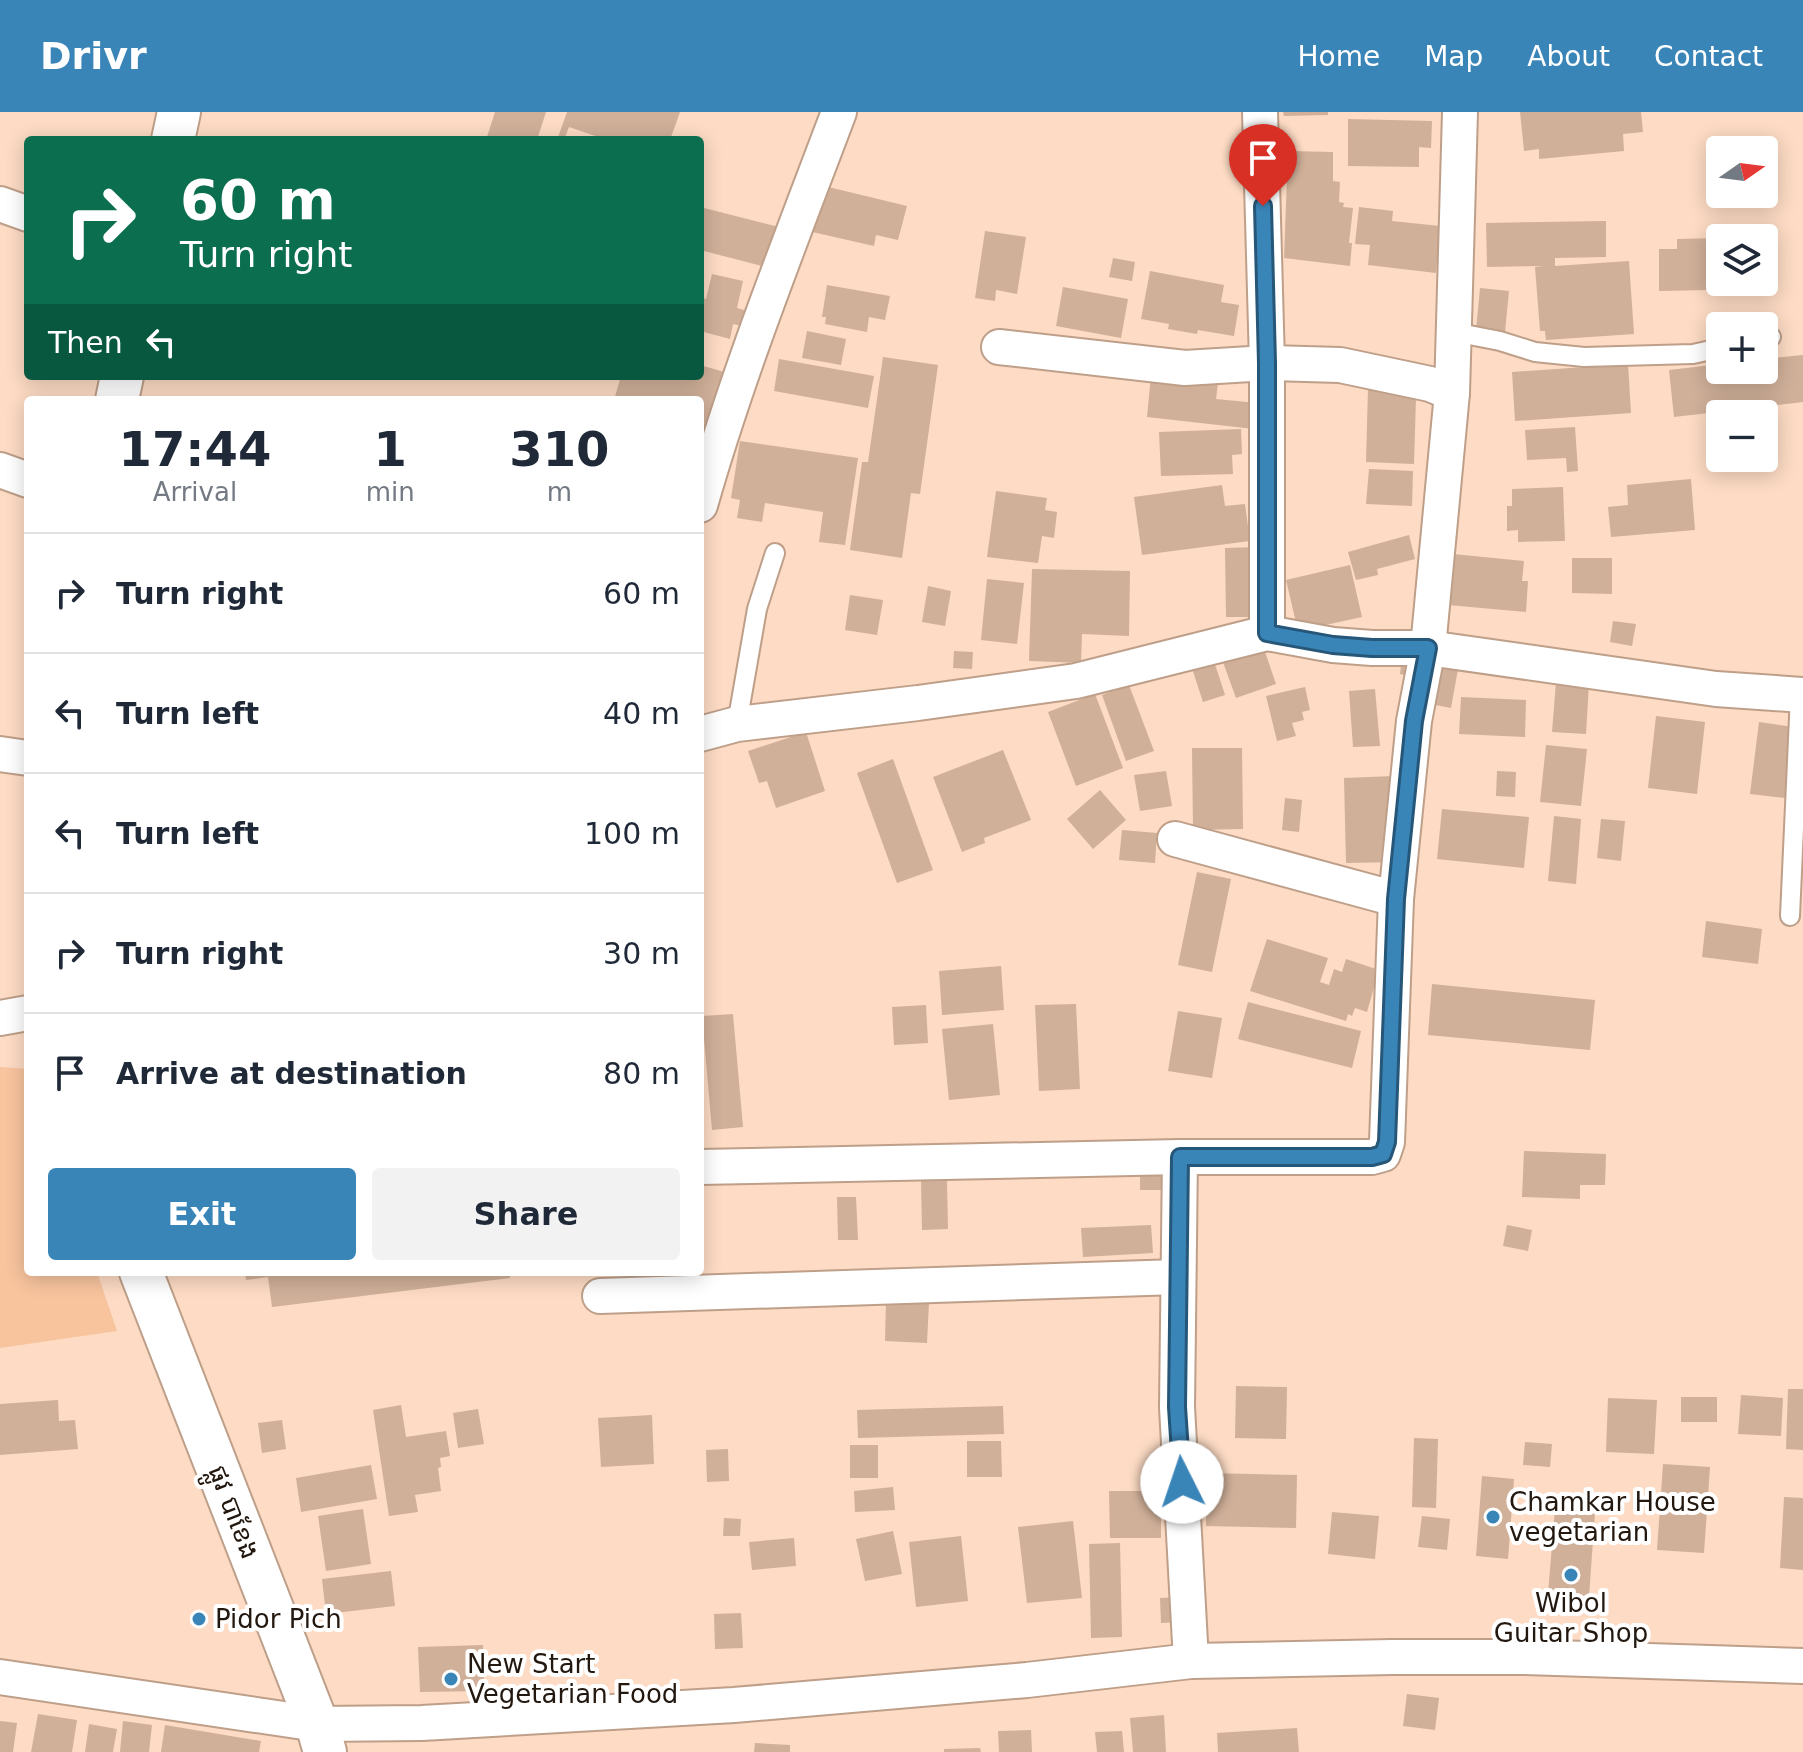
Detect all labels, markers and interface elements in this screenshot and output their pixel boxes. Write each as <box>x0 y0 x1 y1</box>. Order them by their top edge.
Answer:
text: Drivr <box>40 34 147 78</box>
text: Home <box>1297 40 1380 73</box>
text: Map <box>1424 40 1483 73</box>
text: About <box>1527 40 1610 73</box>
text: Contact <box>1654 40 1763 73</box>
pin <box>1229 124 1297 206</box>
icon: arrive <box>1241 136 1285 180</box>
north arrow <box>1706 136 1778 208</box>
map controls <box>1706 136 1778 472</box>
text: 60 m <box>180 167 336 232</box>
icon: right <box>48 168 152 272</box>
button: layers <box>1706 224 1778 296</box>
text: Turn right <box>180 234 352 275</box>
button: + <box>1706 312 1778 384</box>
icon: left <box>139 320 183 364</box>
text: Then <box>48 325 123 360</box>
button: − <box>1706 400 1778 472</box>
text: 17:44 <box>118 421 271 477</box>
text: 1 <box>374 421 407 477</box>
text: 310 <box>509 421 609 477</box>
text: Arrival <box>153 477 237 507</box>
text: min <box>366 477 415 507</box>
text: m <box>547 477 572 507</box>
icon: right <box>48 571 92 615</box>
text: Turn right <box>116 576 283 611</box>
text: 60 m <box>603 576 680 611</box>
icon: left <box>48 691 92 735</box>
text: Turn left <box>116 696 259 731</box>
text: 40 m <box>603 696 680 731</box>
icon: left <box>48 811 92 855</box>
text: Turn left <box>116 816 259 851</box>
text: 100 m <box>584 816 680 851</box>
icon: right <box>48 931 92 975</box>
text: Turn right <box>116 936 283 971</box>
text: 30 m <box>603 936 680 971</box>
icon: arrive <box>48 1051 92 1095</box>
text: Arrive at destination <box>116 1056 467 1091</box>
text: 80 m <box>603 1056 680 1091</box>
button: Exit <box>48 1168 356 1260</box>
button: Share <box>372 1168 680 1260</box>
position arrow <box>1140 1440 1224 1524</box>
street label: ផ្លូវ បាខែង <box>194 1461 266 1566</box>
place label: Chamkar House vegetarian <box>1509 1487 1716 1547</box>
marker: Chamkar House vegetarian <box>1484 1508 1502 1526</box>
marker: Wibol Guitar Shop <box>1562 1566 1580 1584</box>
place label: Wibol Guitar Shop <box>1494 1588 1648 1648</box>
place label: Pidor Pich <box>215 1604 342 1634</box>
marker: Pidor Pich <box>190 1610 208 1628</box>
place label: New Start Vegetarian Food <box>467 1649 678 1709</box>
marker: New Start Vegetarian Food <box>442 1670 460 1688</box>

